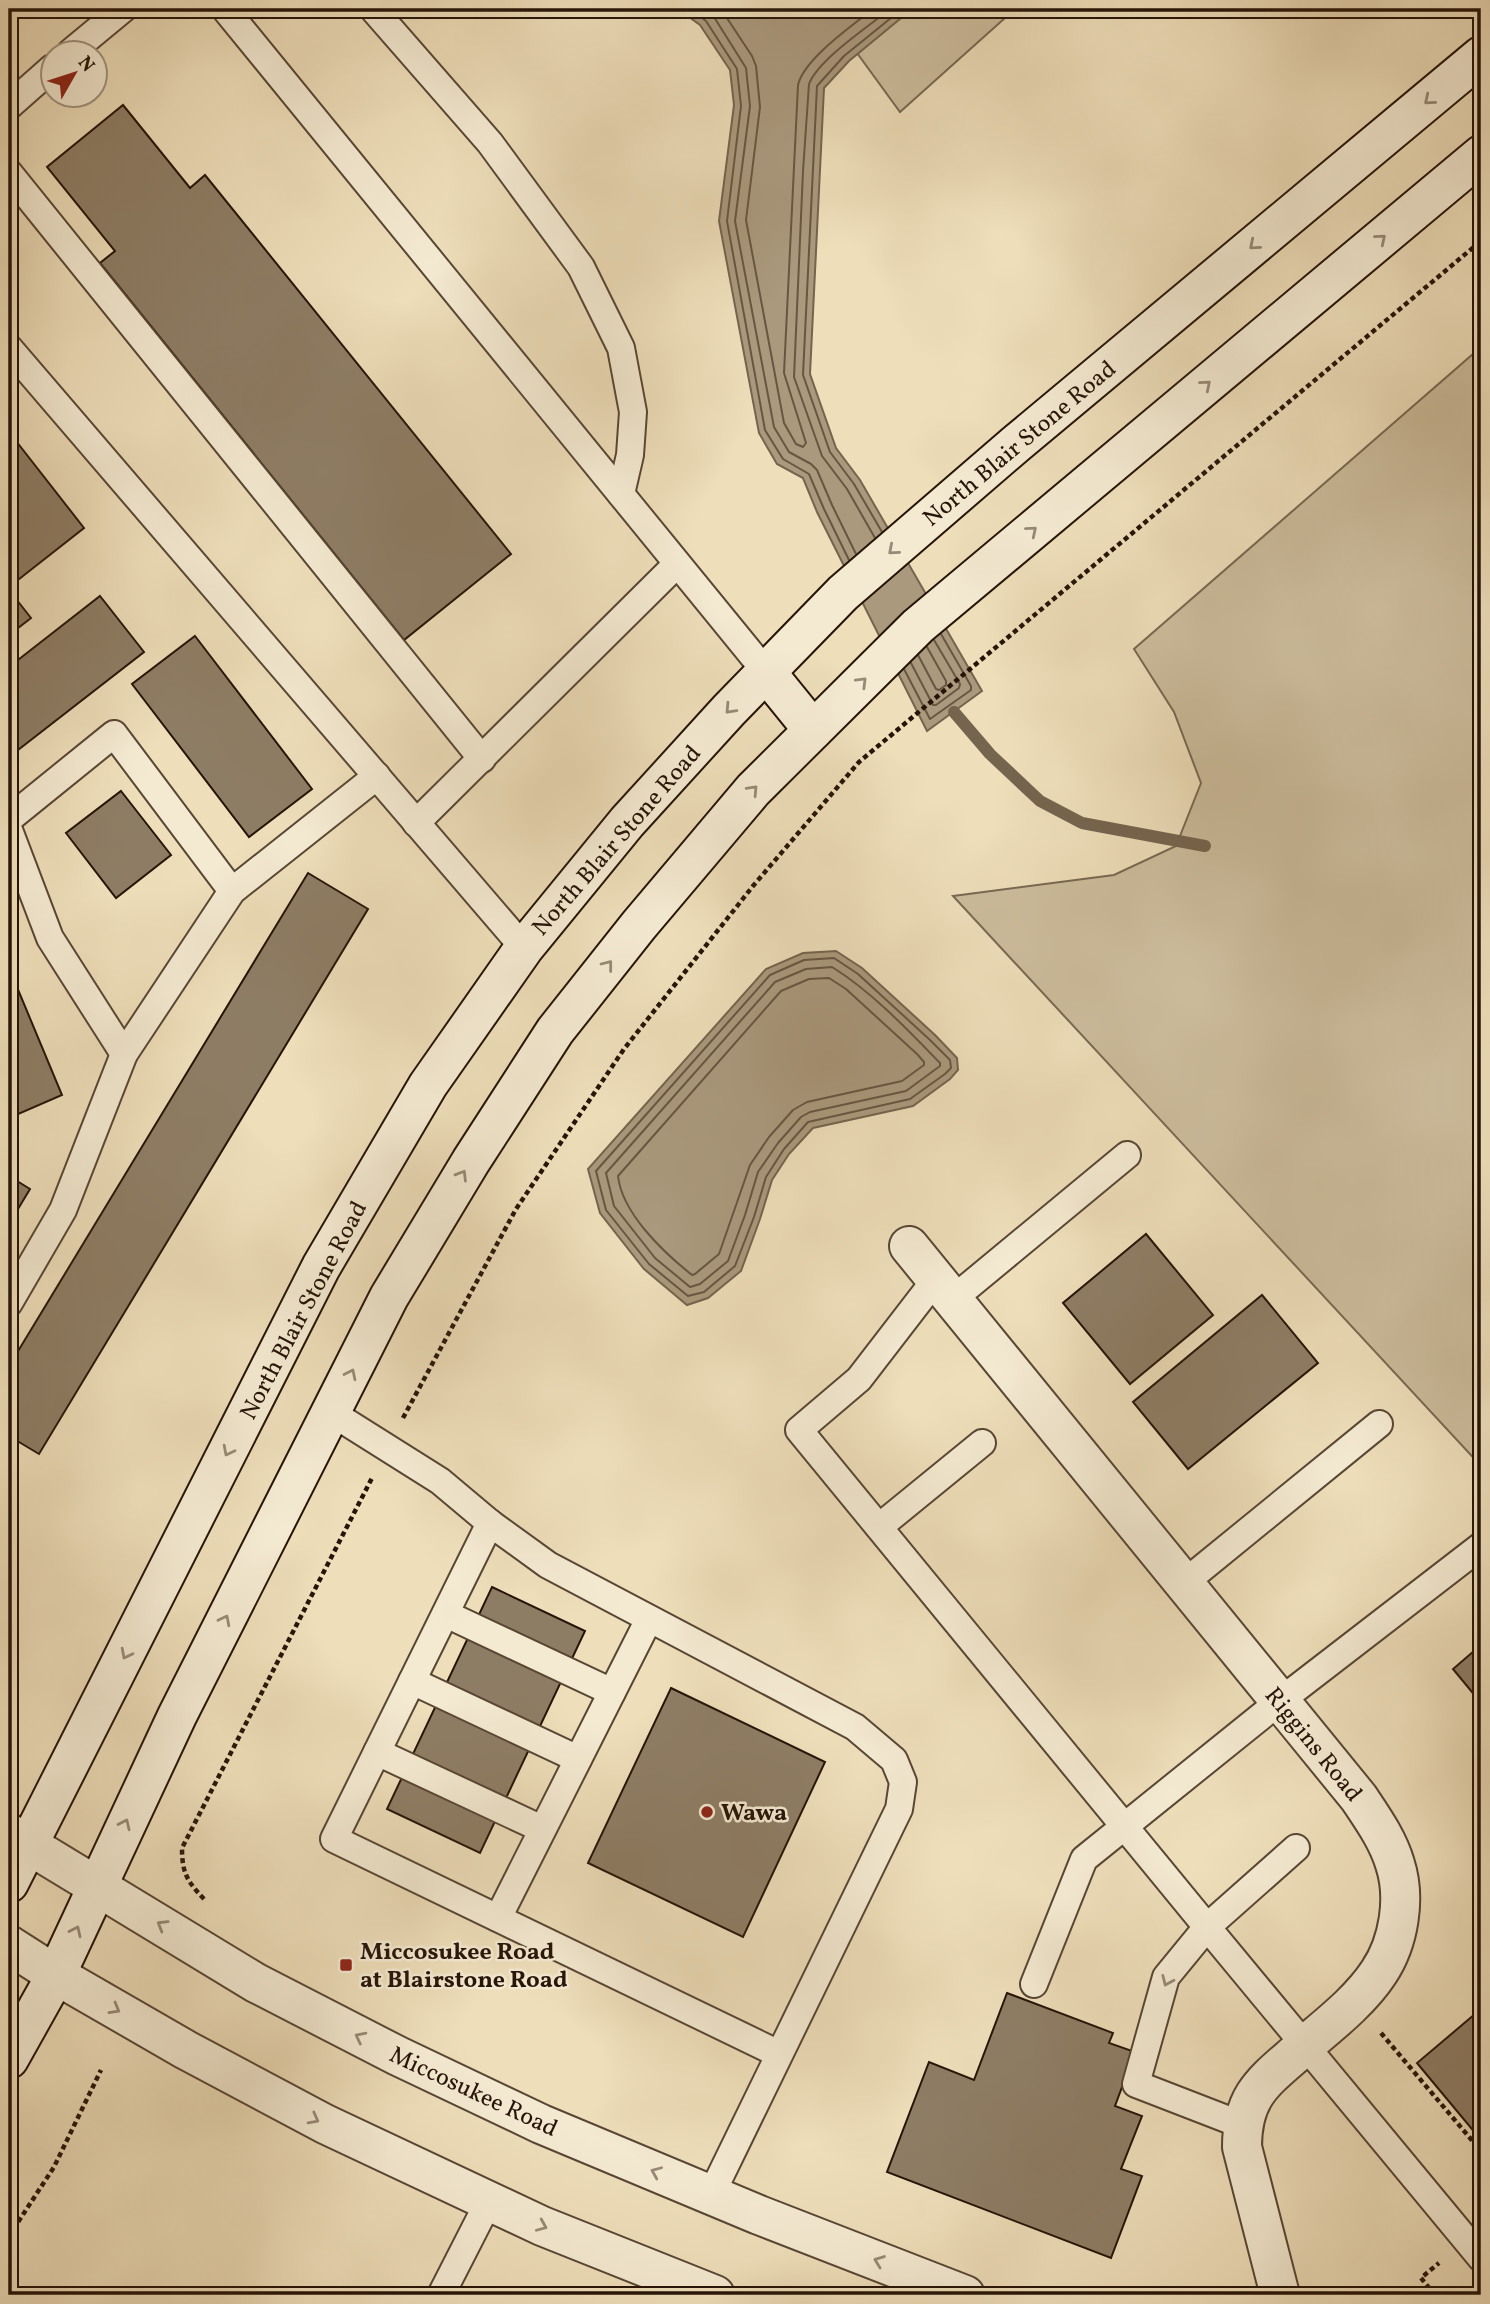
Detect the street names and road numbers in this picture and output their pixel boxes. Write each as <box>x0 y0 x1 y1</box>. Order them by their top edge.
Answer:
street label: North Blair Stone Road <box>916 353 1124 536</box>
street label: North Blair Stone Road <box>525 738 710 944</box>
street label: North Blair Stone Road <box>233 1196 377 1426</box>
street label: Riggins Road <box>1256 1681 1369 1810</box>
street label: Miccosukee Road <box>383 2039 563 2147</box>

